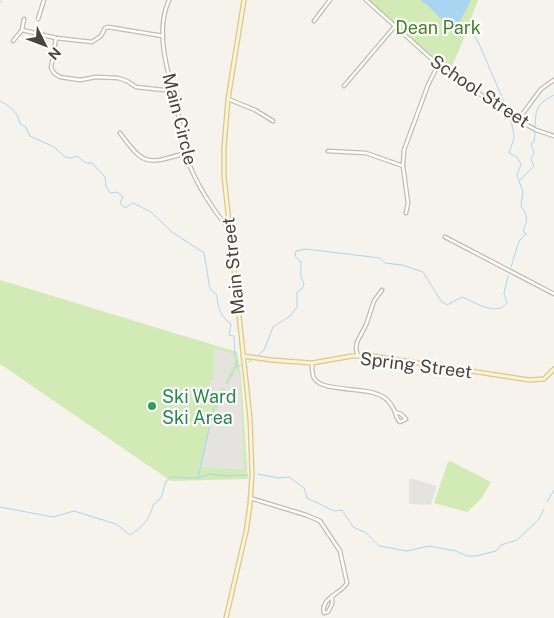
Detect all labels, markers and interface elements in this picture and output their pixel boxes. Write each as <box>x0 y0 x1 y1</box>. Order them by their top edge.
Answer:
park label: Dean Park <box>395 17 481 38</box>
north arrow <box>20 20 70 70</box>
text: N <box>45 44 64 63</box>
street label: School Street <box>427 50 533 132</box>
street label: Main Circle <box>158 71 202 167</box>
street label: Main Street <box>217 216 249 316</box>
street label: Spring Street <box>359 348 473 382</box>
place label: Ski Ward Ski Area <box>162 386 237 428</box>
marker: Ski Ward Ski Area <box>146 400 158 412</box>

